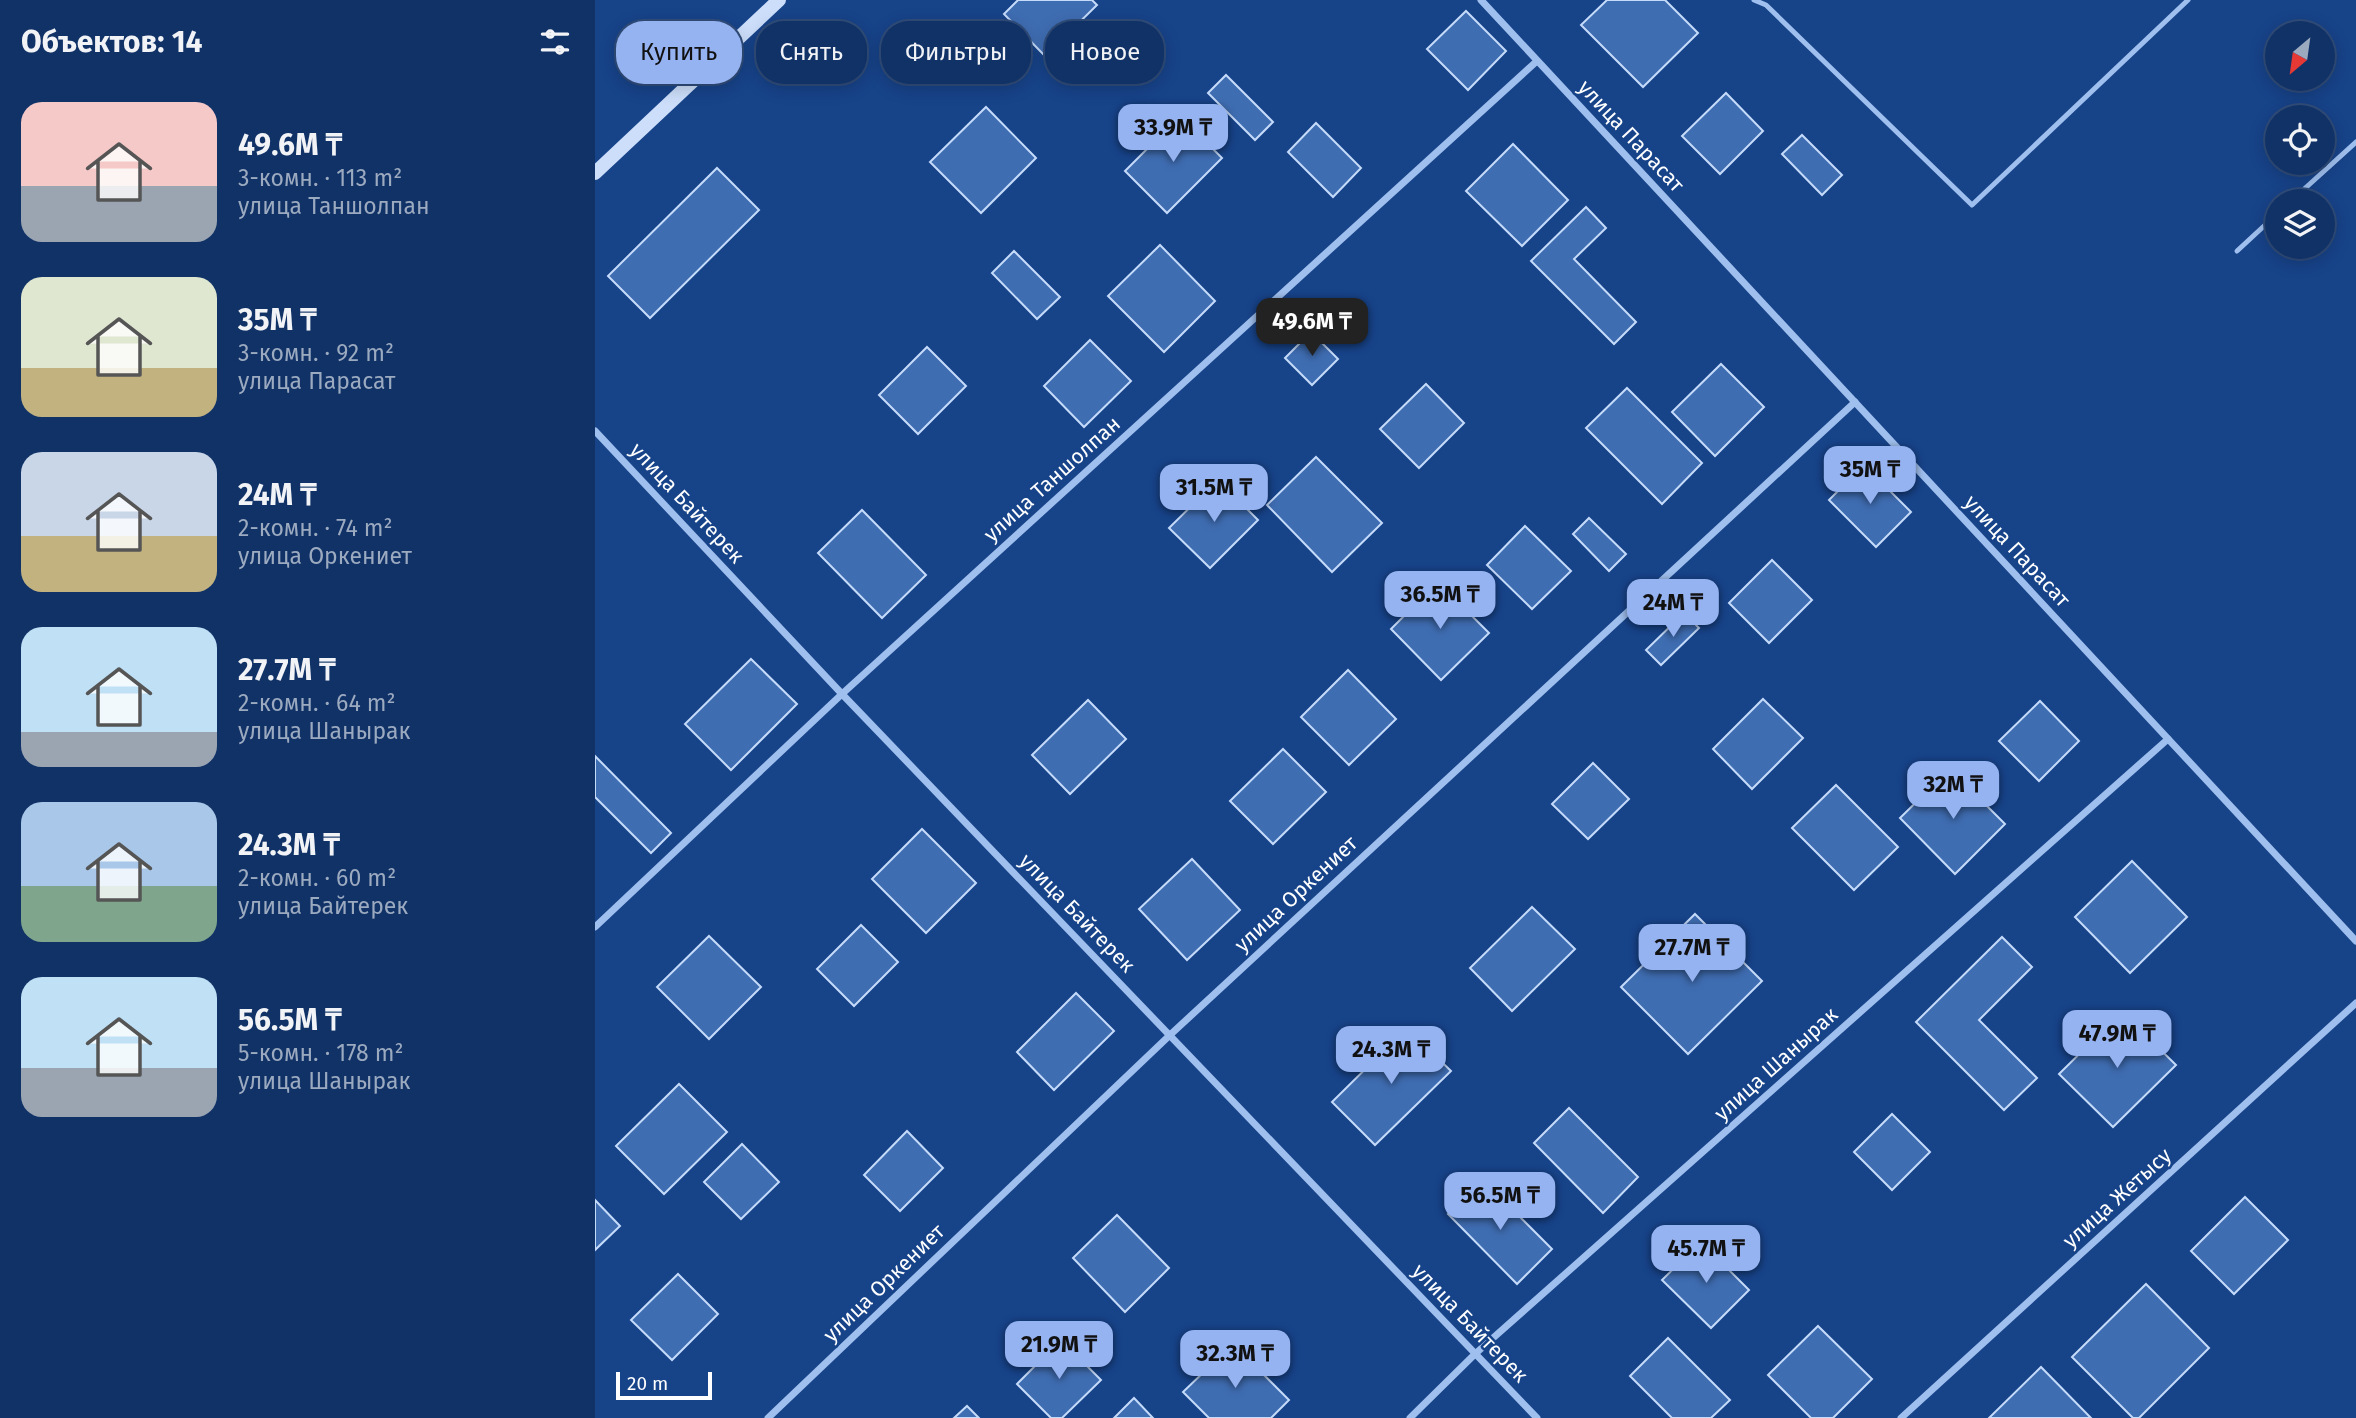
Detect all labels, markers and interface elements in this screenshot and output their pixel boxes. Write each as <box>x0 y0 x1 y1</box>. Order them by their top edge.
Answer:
chip: Купить <box>616 21 742 84</box>
chip: Снять <box>756 21 867 84</box>
chip: Фильтры <box>881 21 1031 84</box>
chip: Новое <box>1045 21 1164 84</box>
north arrow <box>2265 21 2335 91</box>
map controls <box>2265 21 2335 259</box>
icon: filters <box>536 23 574 61</box>
text: Объектов: 14 <box>21 24 203 60</box>
street label: улица Парасат <box>1573 75 1690 198</box>
pin: 33.9M ₸ <box>1108 104 1238 164</box>
button: locate <box>2265 105 2335 175</box>
text: 33.9M ₸ <box>1134 113 1212 141</box>
text: 49.6M ₸ <box>238 127 342 163</box>
icon: home <box>77 130 161 214</box>
text: 3-комн. · 113 m² <box>238 164 402 192</box>
button: layers <box>2265 189 2335 259</box>
text: улица Таншолпан <box>238 192 430 220</box>
pin: 49.6M ₸ <box>1247 298 1377 358</box>
text: 35M ₸ <box>238 302 317 338</box>
icon: home <box>77 305 161 389</box>
text: 49.6M ₸ <box>1272 307 1352 335</box>
text: 3-комн. · 92 m² <box>238 339 394 367</box>
text: улица Парасат <box>238 367 395 395</box>
street label: улица Таншолпан <box>978 411 1126 547</box>
street label: улица Байтерек <box>624 437 750 569</box>
pin: 35M ₸ <box>1821 447 1919 506</box>
text: 35M ₸ <box>1840 455 1900 483</box>
pin: 31.5M ₸ <box>1149 464 1279 524</box>
text: 31.5M ₸ <box>1176 473 1252 501</box>
text: 24M ₸ <box>238 477 317 513</box>
icon: home <box>77 480 161 564</box>
street label: улица Парасат <box>1959 490 2076 613</box>
text: 2-комн. · 74 m² <box>238 514 393 542</box>
text: улица Оркениет <box>238 542 412 570</box>
pin: 36.5M ₸ <box>1375 572 1505 631</box>
text: 36.5M ₸ <box>1400 580 1480 608</box>
pin: 24M ₸ <box>1624 580 1722 639</box>
text: 24M ₸ <box>1643 588 1703 616</box>
text: 27.7M ₸ <box>238 652 336 688</box>
icon: home <box>77 655 161 739</box>
text: 2-комн. · 64 m² <box>238 689 396 717</box>
text: улица Шанырак <box>238 717 410 745</box>
pin: 32M ₸ <box>1904 762 2002 821</box>
text: 32M ₸ <box>1923 770 1983 798</box>
text: 24.3M ₸ <box>238 827 340 863</box>
icon: home <box>77 830 161 914</box>
street label: улица Оркениет <box>1229 830 1363 958</box>
street label: улица Байтерек <box>1014 848 1140 978</box>
text: 2-комн. · 60 m² <box>238 864 396 892</box>
text: улица Байтерек <box>238 892 408 920</box>
pin: 27.7M ₸ <box>1627 925 1757 984</box>
text: 27.7M ₸ <box>1655 933 1729 961</box>
text: 56.5M ₸ <box>238 1002 342 1038</box>
street label: улица Шанырак <box>1709 1002 1843 1126</box>
icon: home <box>77 1005 161 1089</box>
pin: 47.9M ₸ <box>2052 1010 2182 1070</box>
text: 47.9M ₸ <box>2078 1019 2156 1047</box>
pin: 24.3M ₸ <box>1326 1026 1456 1086</box>
text: 24.3M ₸ <box>1352 1035 1430 1063</box>
text: 5-комн. · 178 m² <box>238 1039 404 1067</box>
text: улица Шанырак <box>238 1067 410 1095</box>
street label: улица Жетысу <box>2057 1142 2177 1254</box>
pin: 56.5M ₸ <box>1435 1172 1565 1232</box>
text: 56.5M ₸ <box>1460 1181 1540 1209</box>
street label: улица Оркениет <box>818 1218 950 1347</box>
pin: 45.7M ₸ <box>1641 1226 1771 1285</box>
text: 45.7M ₸ <box>1667 1234 1745 1262</box>
street label: улица Байтерек <box>1407 1258 1533 1388</box>
pin: 21.9M ₸ <box>994 1322 1124 1381</box>
text: 21.9M ₸ <box>1021 1330 1097 1358</box>
pin: 32.3M ₸ <box>1170 1330 1300 1390</box>
text: 32.3M ₸ <box>1196 1339 1274 1367</box>
scale bar <box>616 1369 712 1401</box>
text: 20 m <box>627 1372 668 1395</box>

